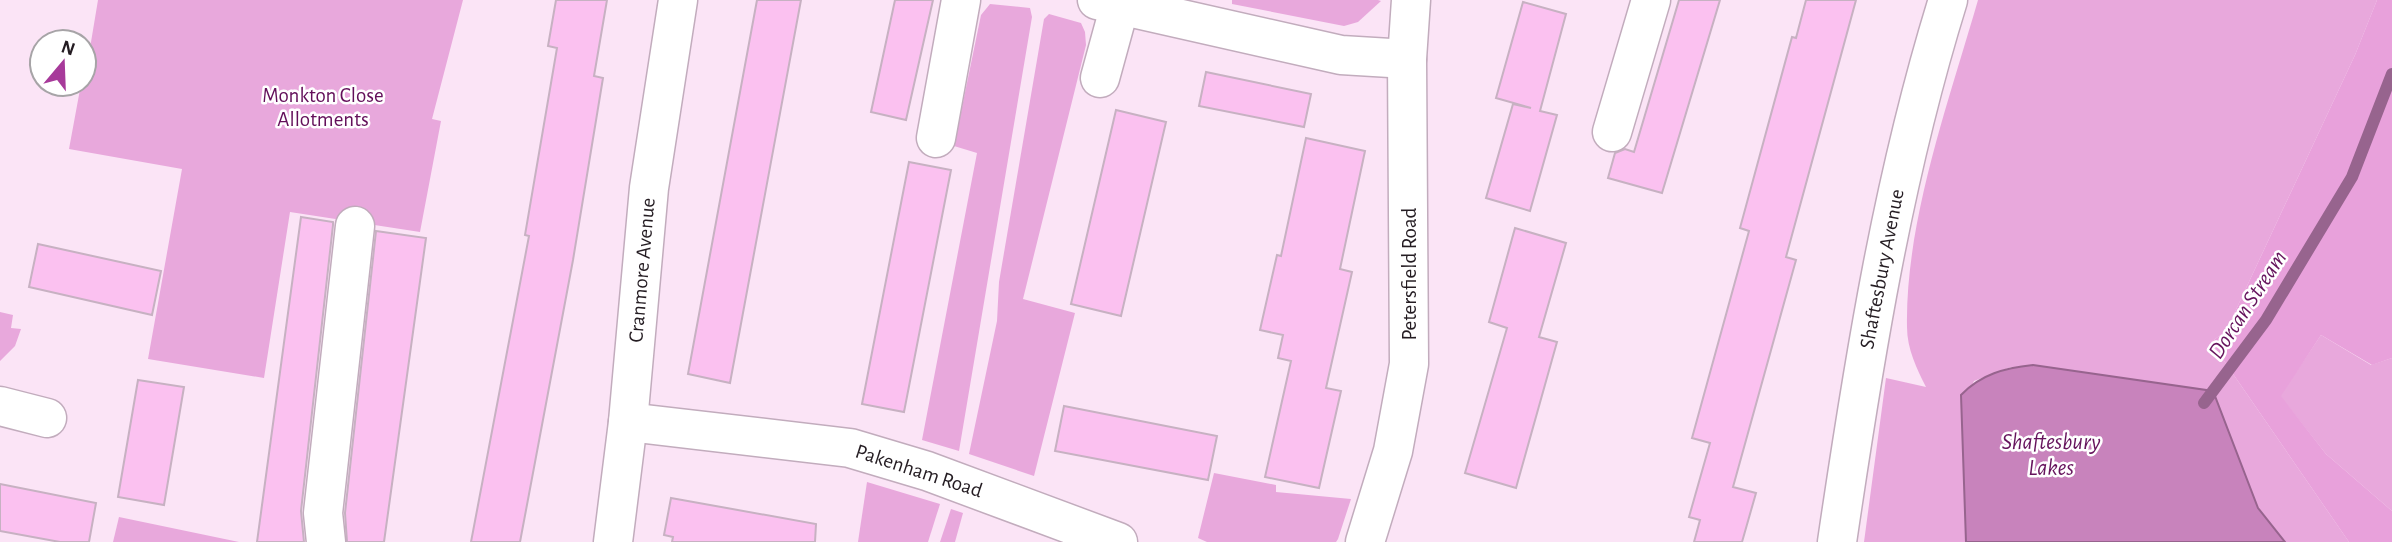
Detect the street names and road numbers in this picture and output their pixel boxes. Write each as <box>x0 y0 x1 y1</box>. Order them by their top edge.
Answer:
street label: Shaftesbury Avenue <box>1856 187 1908 351</box>
street label: Cranmore Avenue <box>625 197 659 343</box>
street label: Petersfield Road <box>1399 207 1420 341</box>
street label: Pakenham Road <box>853 441 985 501</box>

